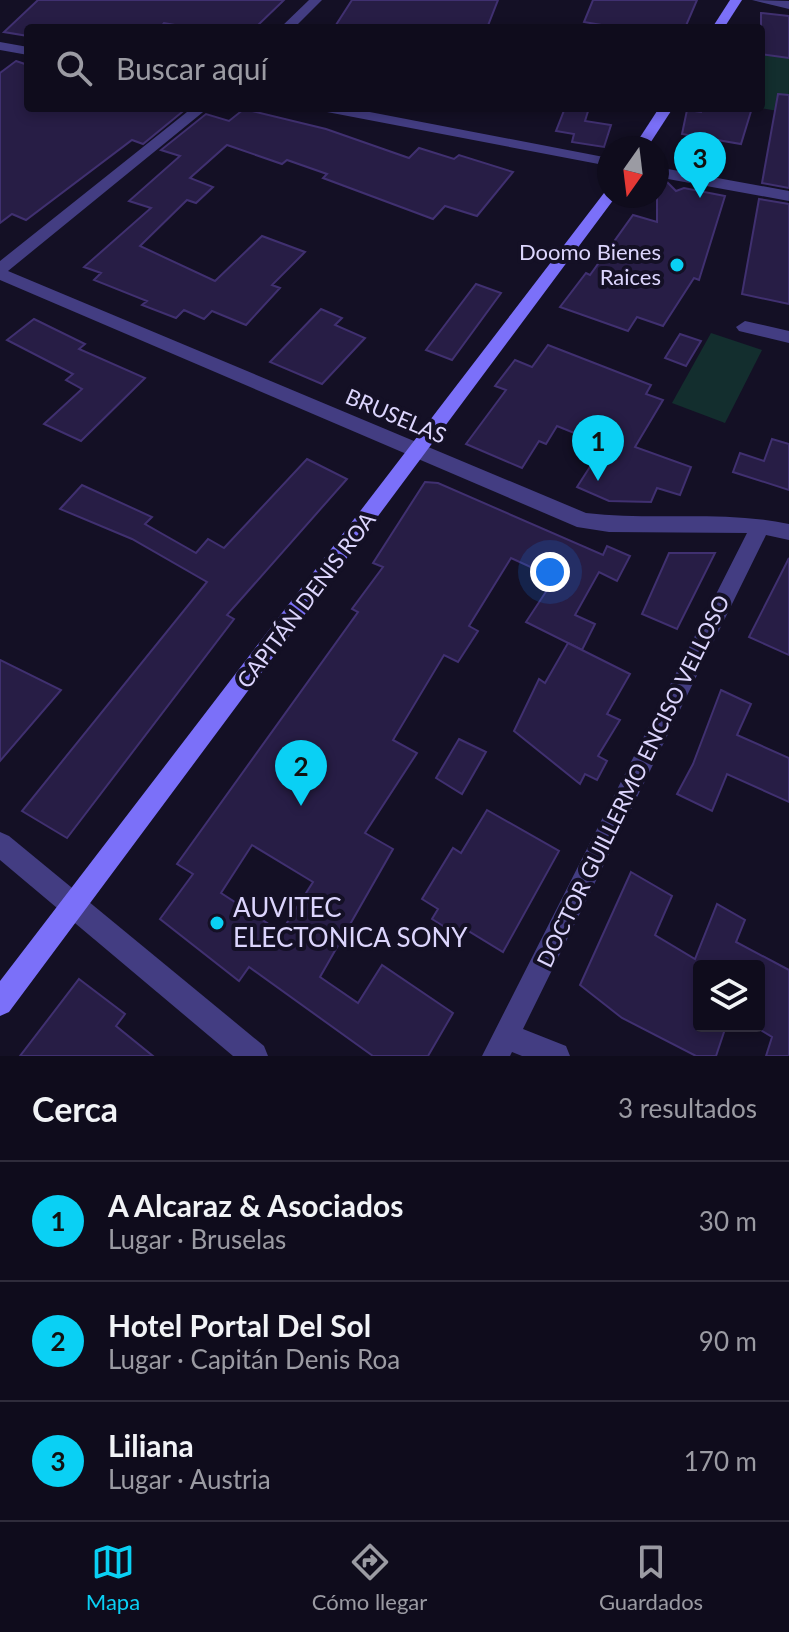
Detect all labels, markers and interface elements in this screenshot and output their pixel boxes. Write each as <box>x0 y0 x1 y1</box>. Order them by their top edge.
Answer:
search box <box>24 24 765 112</box>
icon: search <box>52 46 96 90</box>
text: Buscar aquí <box>116 50 268 86</box>
pin: 3 <box>674 132 726 198</box>
north arrow <box>597 136 669 208</box>
place label: Doomo Bienes Raices <box>519 238 661 290</box>
marker: Doomo Bienes Raices <box>668 256 686 274</box>
street label: BRUSELAS <box>342 382 451 449</box>
pin: 1 <box>572 415 624 481</box>
street label: CAPITÁN DENIS ROA <box>231 506 381 693</box>
your location <box>530 552 570 592</box>
street label: DOCTOR GUILLERMO ENCISO VELLOSO <box>530 590 735 971</box>
pin: 2 <box>275 740 327 806</box>
place label: AUVITEC ELECTONICA SONY <box>233 891 468 953</box>
marker: AUVITEC ELECTONICA SONY <box>208 914 226 932</box>
map controls <box>693 960 765 1032</box>
button: layers <box>693 960 765 1032</box>
text: Cerca <box>32 1088 118 1129</box>
text: 3 resultados <box>618 1092 757 1124</box>
text: A Alcaraz & Asociados <box>108 1187 403 1223</box>
text: 1 <box>50 1205 66 1237</box>
text: 30 m <box>699 1205 757 1237</box>
text: Lugar · Bruselas <box>108 1223 286 1255</box>
text: Hotel Portal Del Sol <box>108 1307 371 1343</box>
text: 2 <box>50 1325 66 1357</box>
text: 90 m <box>699 1325 757 1357</box>
text: Lugar · Capitán Denis Roa <box>108 1343 400 1375</box>
text: Liliana <box>108 1427 194 1463</box>
text: 3 <box>50 1445 66 1477</box>
text: 170 m <box>684 1445 757 1477</box>
text: Lugar · Austria <box>108 1463 271 1495</box>
tab: Mapa <box>86 1540 140 1615</box>
tab: Cómo llegar <box>312 1540 427 1615</box>
tab: Guardados <box>599 1540 703 1615</box>

